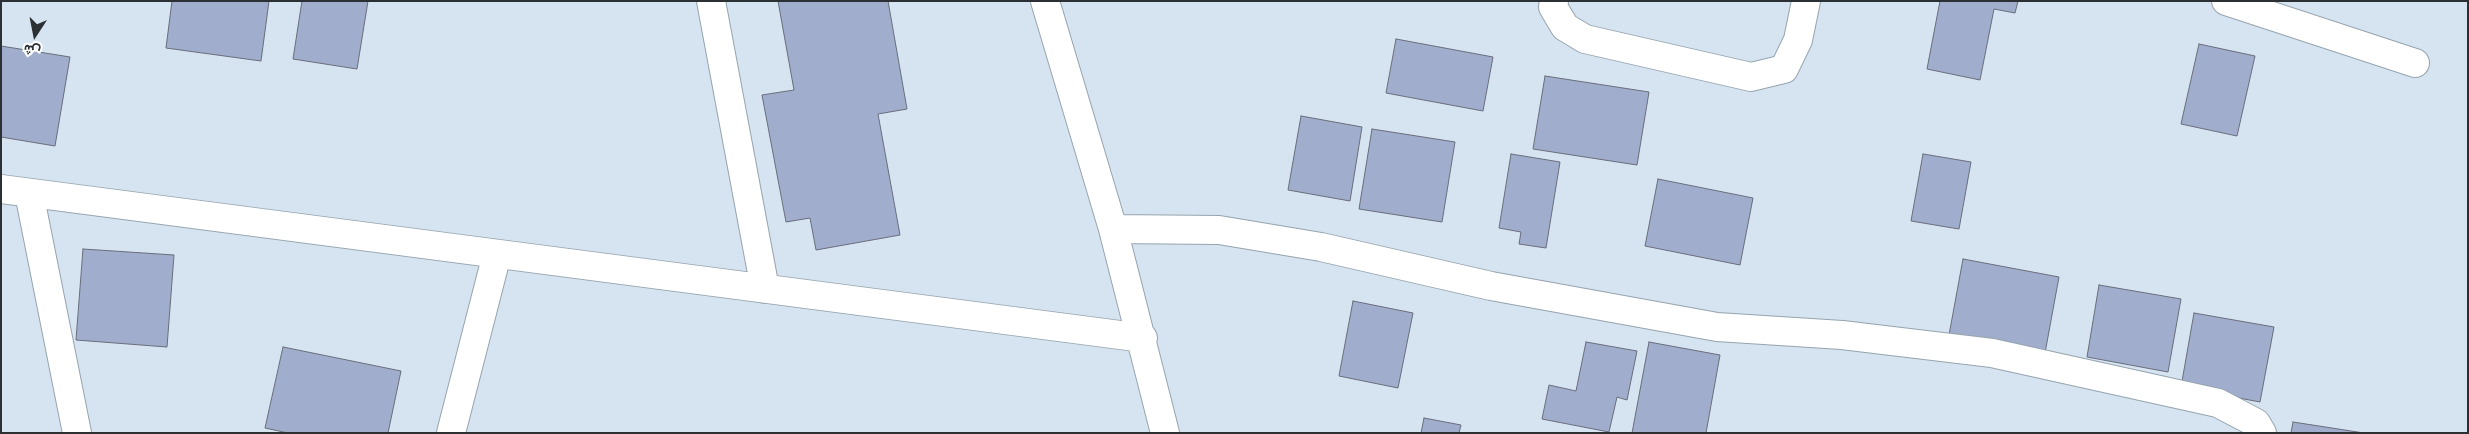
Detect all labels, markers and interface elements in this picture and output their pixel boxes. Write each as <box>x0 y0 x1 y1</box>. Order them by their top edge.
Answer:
north arrow <box>10 10 60 60</box>
text: ش <box>22 40 42 60</box>

